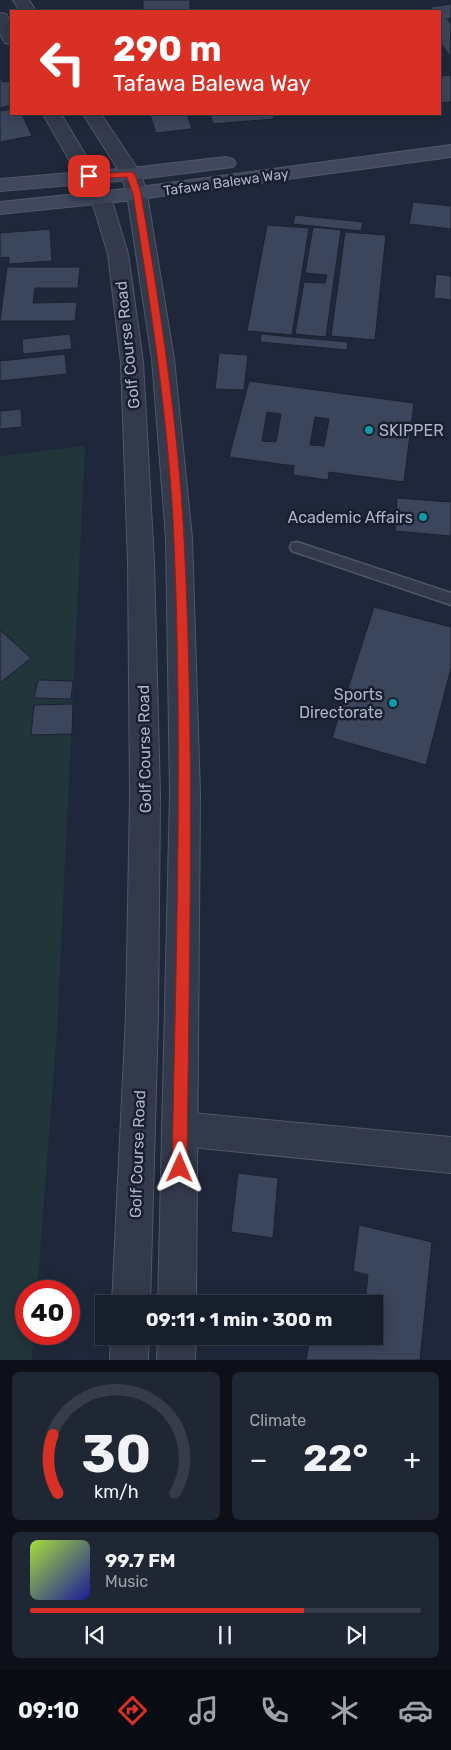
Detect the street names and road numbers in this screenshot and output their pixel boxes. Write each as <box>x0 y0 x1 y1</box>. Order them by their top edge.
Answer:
street label: Tafawa Balewa Way <box>163 165 290 200</box>
street label: Golf Course Road <box>111 280 144 410</box>
street label: Golf Course Road <box>134 685 155 813</box>
street label: Golf Course Road <box>126 1090 149 1218</box>

